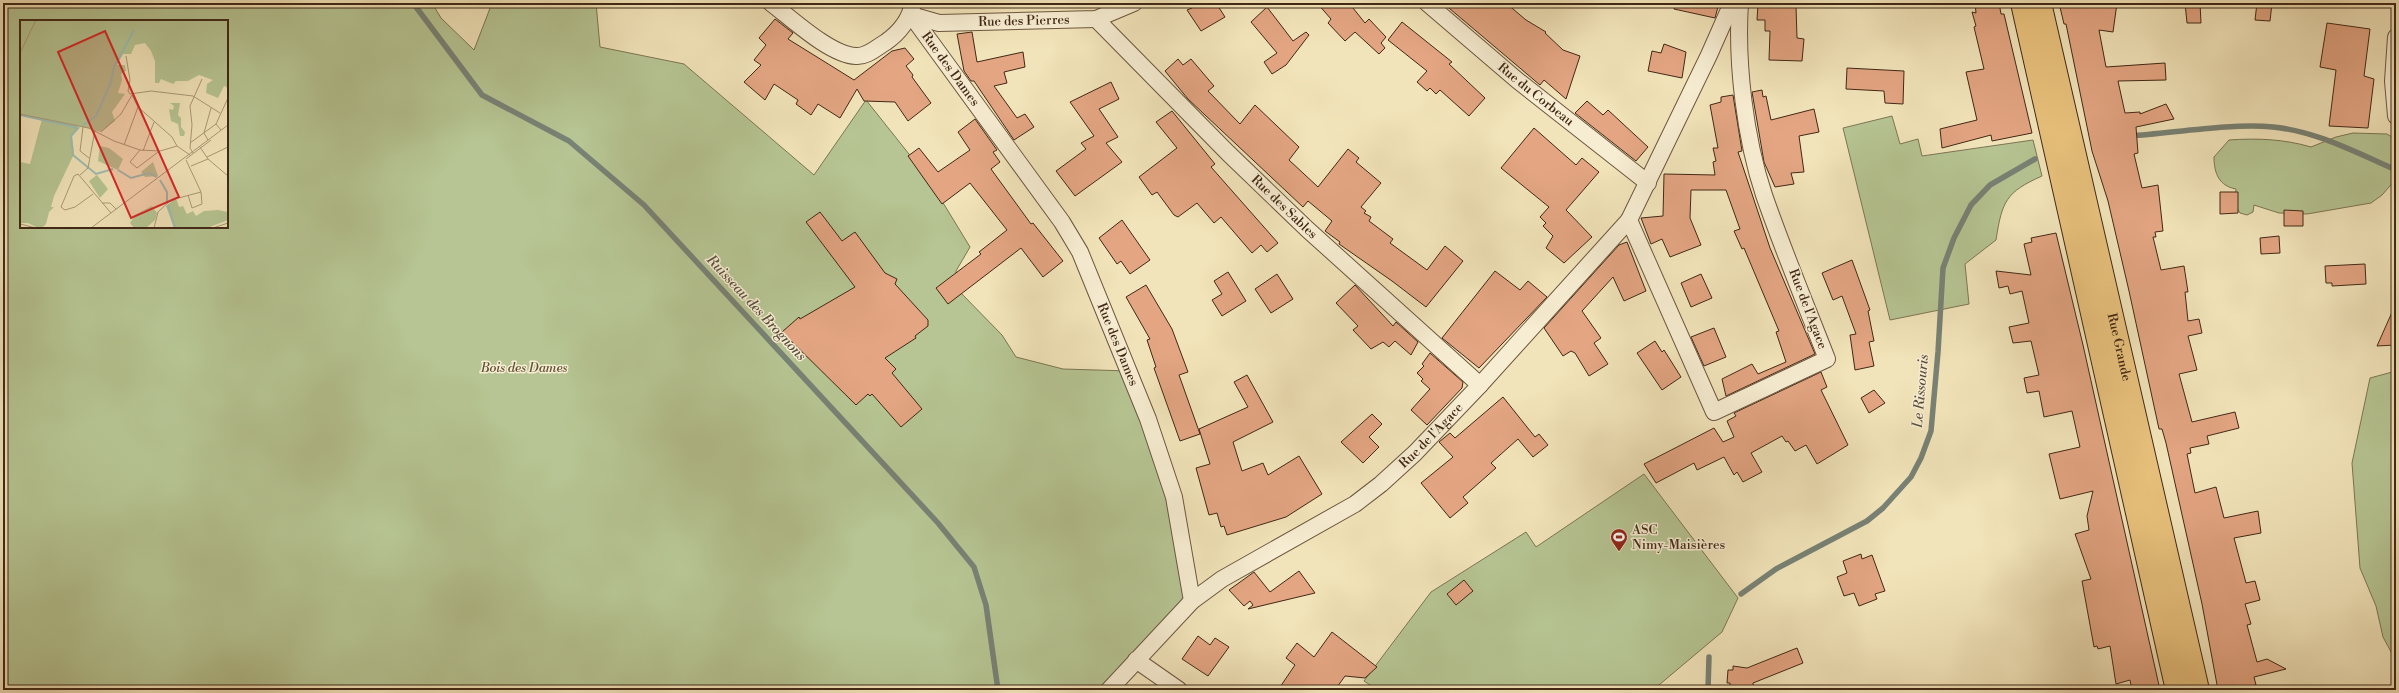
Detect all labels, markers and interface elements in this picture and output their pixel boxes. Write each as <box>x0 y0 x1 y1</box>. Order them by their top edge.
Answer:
street label: Rue des Pierres <box>978 12 1070 30</box>
inset map <box>20 20 228 228</box>
street label: Rue des Dames <box>918 29 983 110</box>
street label: Rue du Corbeau <box>1494 59 1577 130</box>
street label: Rue des Sables <box>1248 172 1321 243</box>
water label: Ruisseau des Brognons <box>702 251 810 365</box>
street label: Rue de l'Agace <box>1785 267 1831 352</box>
street label: Rue des Dames <box>1094 300 1142 389</box>
street label: Rue Grande <box>2104 312 2135 383</box>
water label: Le Rissouris <box>1909 354 1933 429</box>
park label: Bois des Dames <box>480 360 567 376</box>
street label: Rue de l'Agace <box>1396 399 1467 472</box>
place label: ASC Nimy-Maisières <box>1631 522 1725 553</box>
sports icon: ASC Nimy-Maisières <box>1609 527 1629 552</box>

